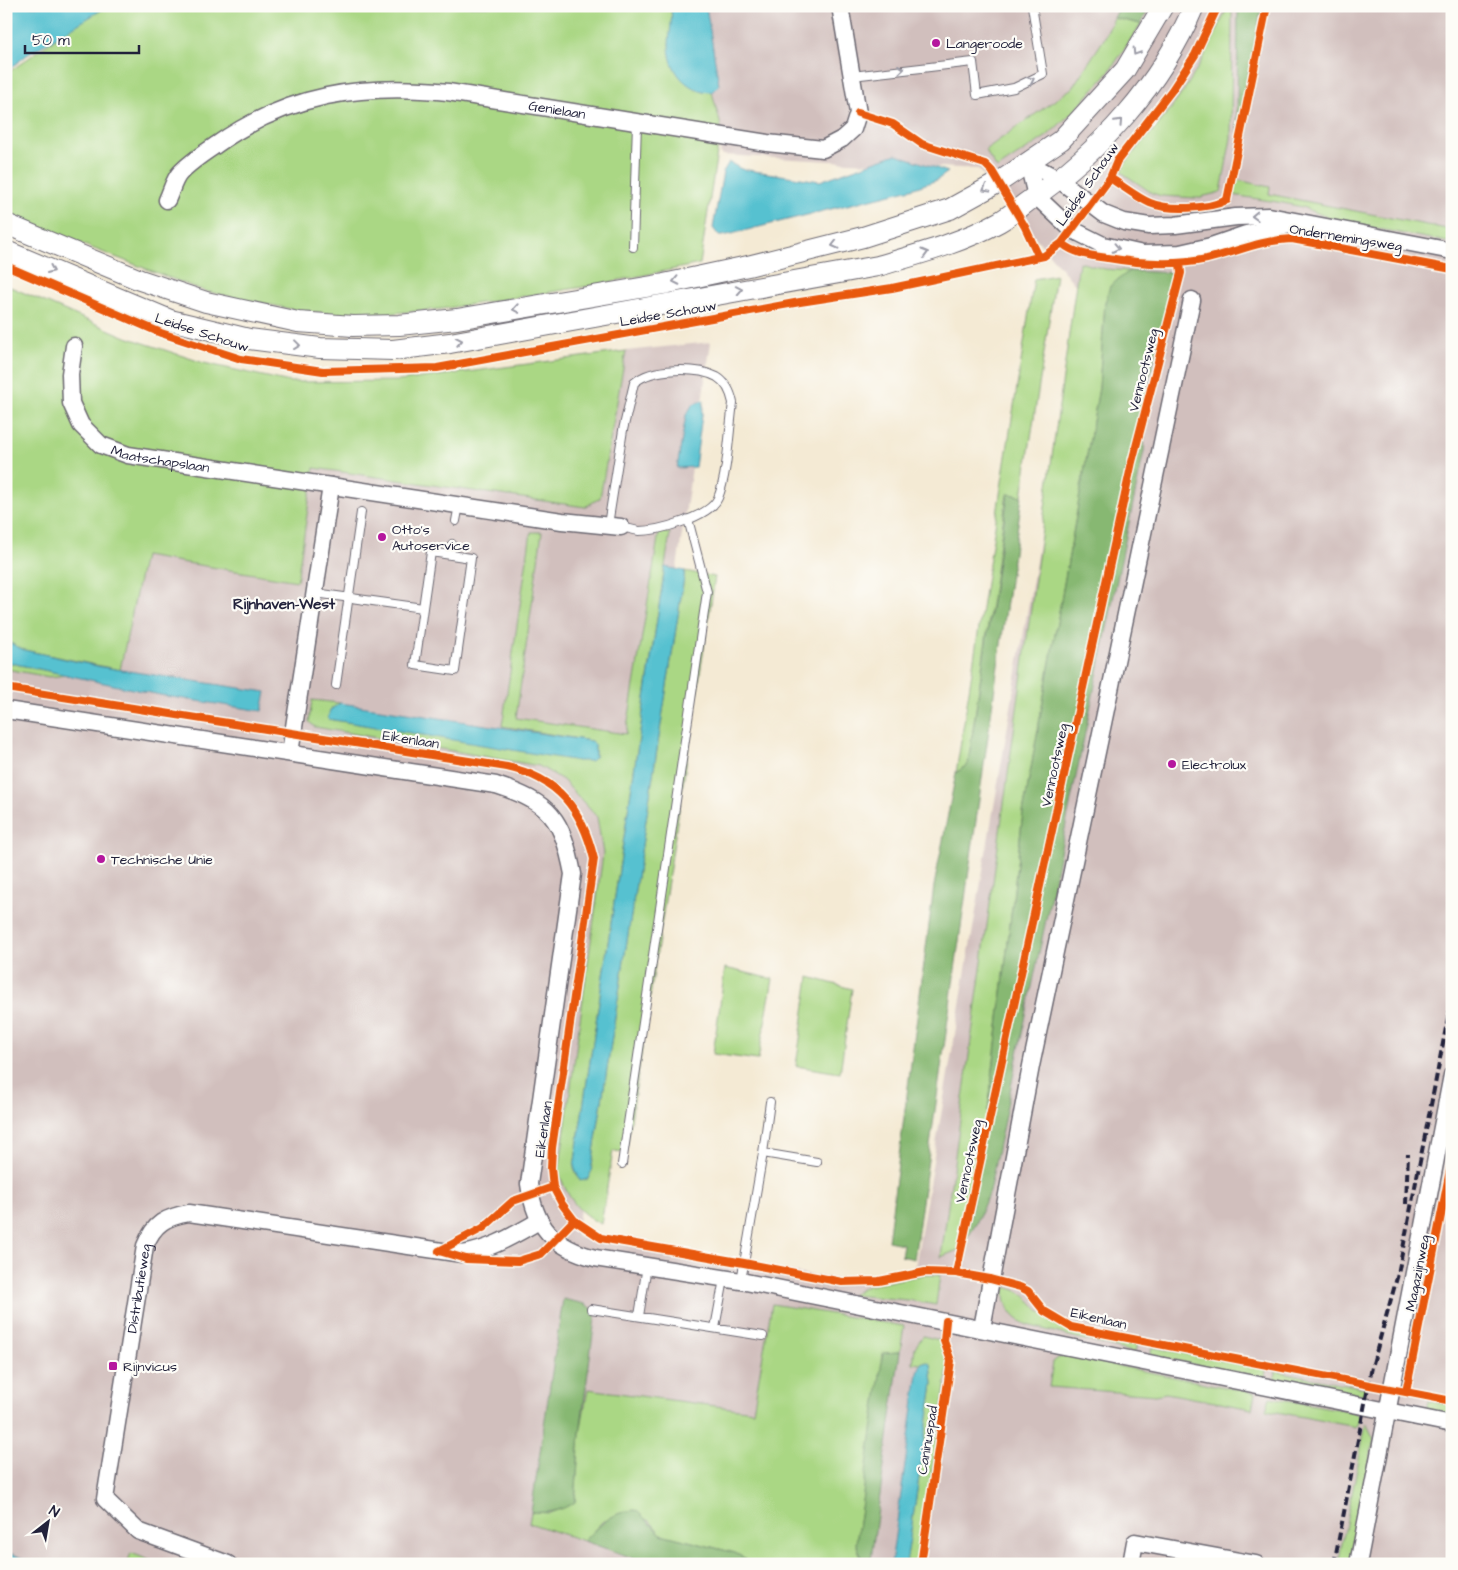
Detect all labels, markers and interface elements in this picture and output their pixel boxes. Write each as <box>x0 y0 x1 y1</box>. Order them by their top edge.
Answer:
scale bar <box>25 22 139 54</box>
text: 50 m <box>32 30 70 51</box>
place label: Langeroode <box>946 34 1023 54</box>
marker: Langeroode <box>930 37 942 49</box>
one-way arrow <box>1132 47 1142 56</box>
one-way arrow <box>897 64 905 75</box>
one-way arrow <box>1026 76 1035 86</box>
street label: Genielaan <box>527 96 587 125</box>
one-way arrow <box>1113 119 1122 128</box>
street label: Leidse Schouw <box>1052 139 1124 230</box>
one-way arrow <box>983 183 992 193</box>
one-way arrow <box>1251 211 1259 222</box>
street label: Ondernemingsweg <box>1288 219 1404 257</box>
one-way arrow <box>831 239 839 249</box>
one-way arrow <box>1111 242 1120 253</box>
one-way arrow <box>921 248 929 258</box>
one-way arrow <box>46 264 55 275</box>
one-way arrow <box>672 275 681 286</box>
one-way arrow <box>735 285 744 295</box>
street label: Leidse Schouw <box>618 296 718 332</box>
one-way arrow <box>512 304 521 314</box>
street label: Leidse Schouw <box>152 308 251 358</box>
street label: Vennootsweg <box>1124 327 1164 414</box>
one-way arrow <box>455 337 463 347</box>
one-way arrow <box>294 339 302 350</box>
street label: Maatschapslaan <box>108 441 211 478</box>
place label: Otto's Autoservice <box>392 520 470 556</box>
marker: Otto's Autoservice <box>376 531 388 543</box>
district label: Rijnhaven-West <box>233 594 336 615</box>
street label: Vennootsweg <box>1036 722 1074 809</box>
street label: Eikenlaan <box>381 726 441 754</box>
place label: Electrolux <box>1182 755 1246 775</box>
marker: Electrolux <box>1166 758 1178 770</box>
place label: Technische Unie <box>111 850 213 870</box>
marker: Technische Unie <box>95 853 107 865</box>
street label: Eikenlaan <box>530 1100 558 1159</box>
street label: Vennootsweg <box>950 1118 988 1205</box>
street label: Magazijnweg <box>1401 1233 1435 1313</box>
street label: Distributieweg <box>122 1242 156 1335</box>
street label: Eikenlaan <box>1069 1303 1129 1335</box>
place label: Rijnvicus <box>123 1357 177 1377</box>
marker: Rijnvicus <box>107 1360 119 1372</box>
street label: Caninuspad <box>913 1404 943 1476</box>
north arrow <box>22 1498 72 1548</box>
text: N <box>45 1501 63 1523</box>

